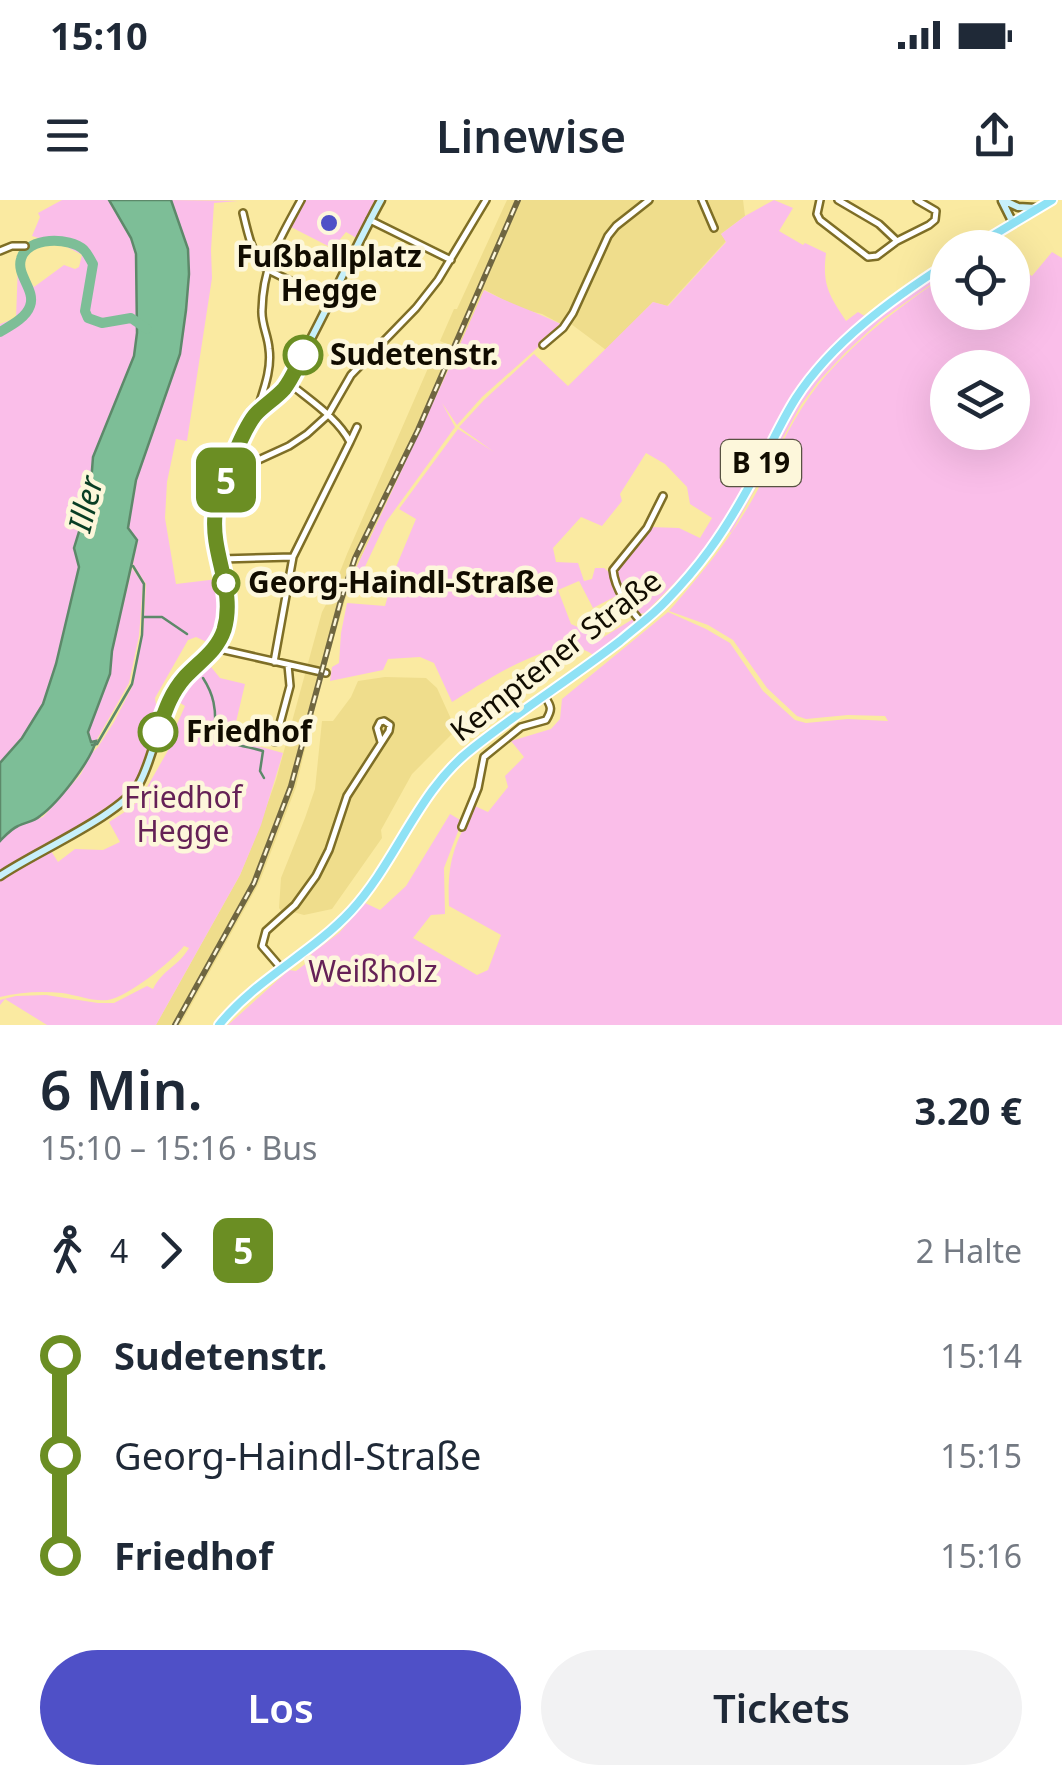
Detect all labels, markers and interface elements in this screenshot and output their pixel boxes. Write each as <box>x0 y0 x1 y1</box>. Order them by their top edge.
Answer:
text: 15:10 <box>50 9 148 61</box>
text: Linewise <box>436 105 626 166</box>
icon: menu <box>40 108 95 163</box>
icon: share <box>967 108 1022 163</box>
marker: Fußballplatz Hegge <box>318 212 340 234</box>
map controls <box>930 230 1030 450</box>
button: locate <box>930 230 1030 330</box>
place label: Fußballplatz Hegge <box>236 235 422 310</box>
place label: Sudetenstr. <box>330 333 498 374</box>
marker: Sudetenstr. <box>284 336 322 374</box>
button: layers <box>930 350 1030 450</box>
road number: B 19 <box>721 440 801 486</box>
line badge: 5 <box>194 448 258 512</box>
text: 5 <box>216 457 236 504</box>
water label: Iller <box>57 470 112 537</box>
street label: Kemptener Straße <box>441 559 669 750</box>
place label: Georg-Haindl-Straße <box>248 561 554 602</box>
marker: Georg-Haindl-Straße <box>213 570 239 596</box>
place label: Friedhof <box>186 710 313 751</box>
marker: Friedhof <box>139 713 177 751</box>
park label: Friedhof Hegge <box>124 776 244 851</box>
park label: Weißholz <box>308 950 438 991</box>
text: 6 Min. <box>40 1051 203 1126</box>
text: 3.20 € <box>914 1084 1022 1136</box>
text: 15:10 – 15:16 · Bus <box>40 1126 317 1169</box>
icon: walk <box>40 1223 95 1278</box>
icon: forward <box>143 1223 198 1278</box>
text: 5 <box>233 1227 253 1274</box>
text: 4 <box>110 1229 128 1272</box>
text: 2 Halte <box>916 1229 1022 1272</box>
text: Sudetenstr. <box>114 1329 327 1381</box>
text: 15:14 <box>940 1334 1022 1377</box>
text: Georg-Haindl-Straße <box>114 1429 481 1481</box>
text: 15:15 <box>940 1434 1022 1477</box>
text: Friedhof <box>114 1529 273 1581</box>
text: 15:16 <box>940 1534 1022 1577</box>
button: Los <box>40 1650 521 1765</box>
button: Tickets <box>541 1650 1022 1765</box>

